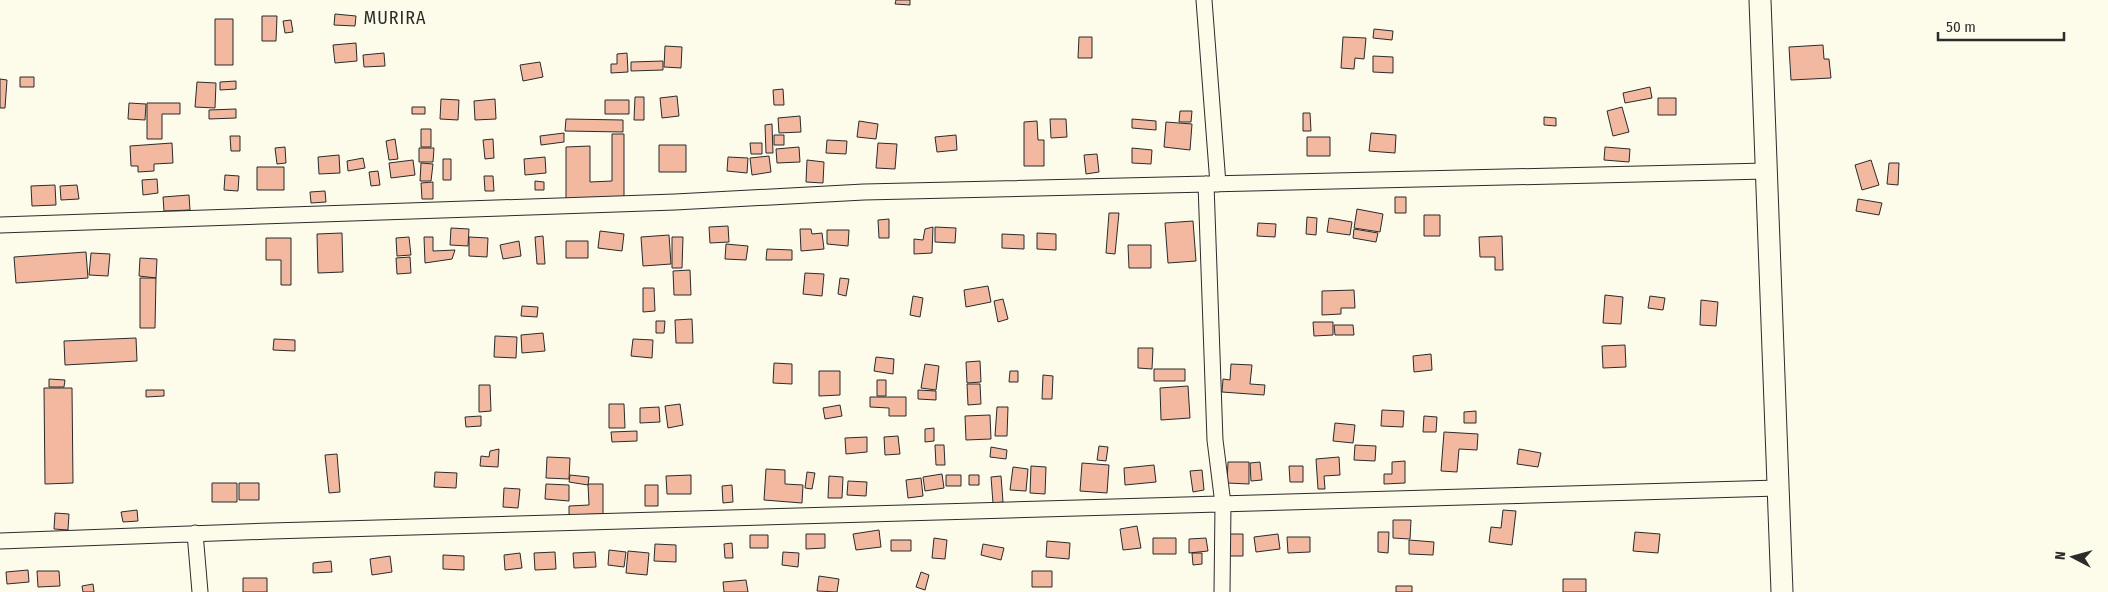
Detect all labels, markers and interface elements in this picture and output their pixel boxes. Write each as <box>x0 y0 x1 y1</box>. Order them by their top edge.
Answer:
district label: MURIRA <box>363 7 427 29</box>
scale bar <box>1938 10 2064 42</box>
text: 50 m <box>1946 18 1976 36</box>
north arrow <box>2048 532 2098 582</box>
text: N <box>2052 551 2069 561</box>

